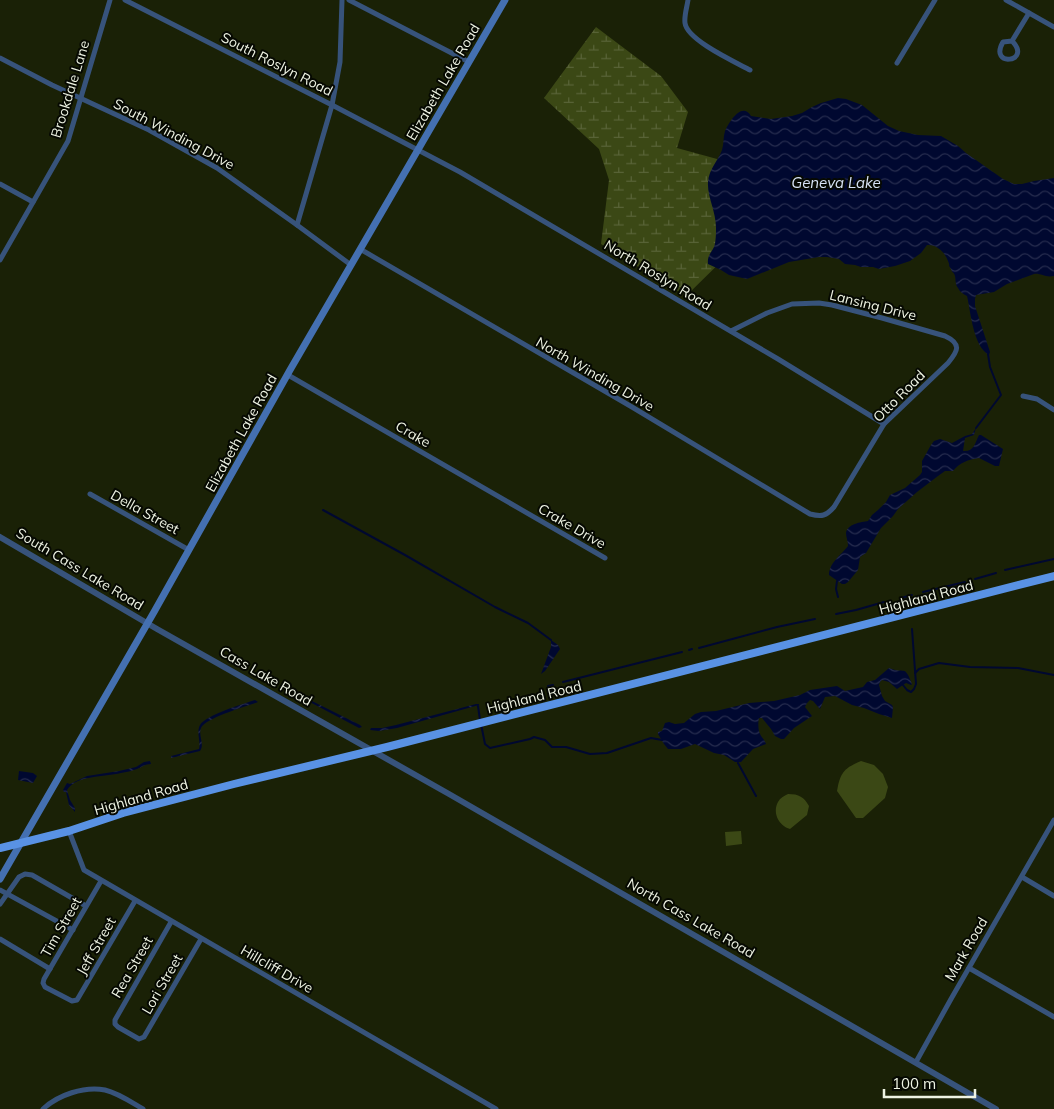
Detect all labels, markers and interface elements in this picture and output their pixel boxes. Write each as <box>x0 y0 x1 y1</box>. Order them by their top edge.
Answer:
street label: Elizabeth Lake Road <box>402 20 484 144</box>
street label: South Roslyn Road <box>218 28 336 100</box>
street label: Brookdale Lane <box>47 38 93 140</box>
street label: South Winding Drive <box>110 94 238 174</box>
water label: Geneva Lake <box>791 173 881 192</box>
street label: North Roslyn Road <box>601 236 715 314</box>
street label: Lansing Drive <box>828 286 918 324</box>
street label: North Winding Drive <box>533 333 657 415</box>
street label: Otto Road <box>869 366 929 426</box>
street label: Elizabeth Lake Road <box>201 371 281 495</box>
street label: Crake <box>392 417 434 451</box>
street label: Della Street <box>108 486 182 538</box>
street label: Crake Drive <box>535 499 609 553</box>
street label: South Cass Lake Road <box>13 524 147 614</box>
street label: Highland Road <box>877 576 975 618</box>
street label: Cass Lake Road <box>216 642 316 710</box>
street label: Highland Road <box>485 677 583 717</box>
street label: Highland Road <box>92 775 190 819</box>
street label: North Cass Lake Road <box>624 874 758 962</box>
street label: Tim Street <box>37 894 85 960</box>
street label: Jeff Street <box>72 914 120 978</box>
street label: Mark Road <box>941 914 991 984</box>
street label: Rea Street <box>107 933 157 1001</box>
street label: Hillcliff Drive <box>237 941 317 997</box>
street label: Lori Street <box>138 951 186 1017</box>
scale bar <box>884 1066 975 1098</box>
text: 100 m <box>892 1074 936 1093</box>

